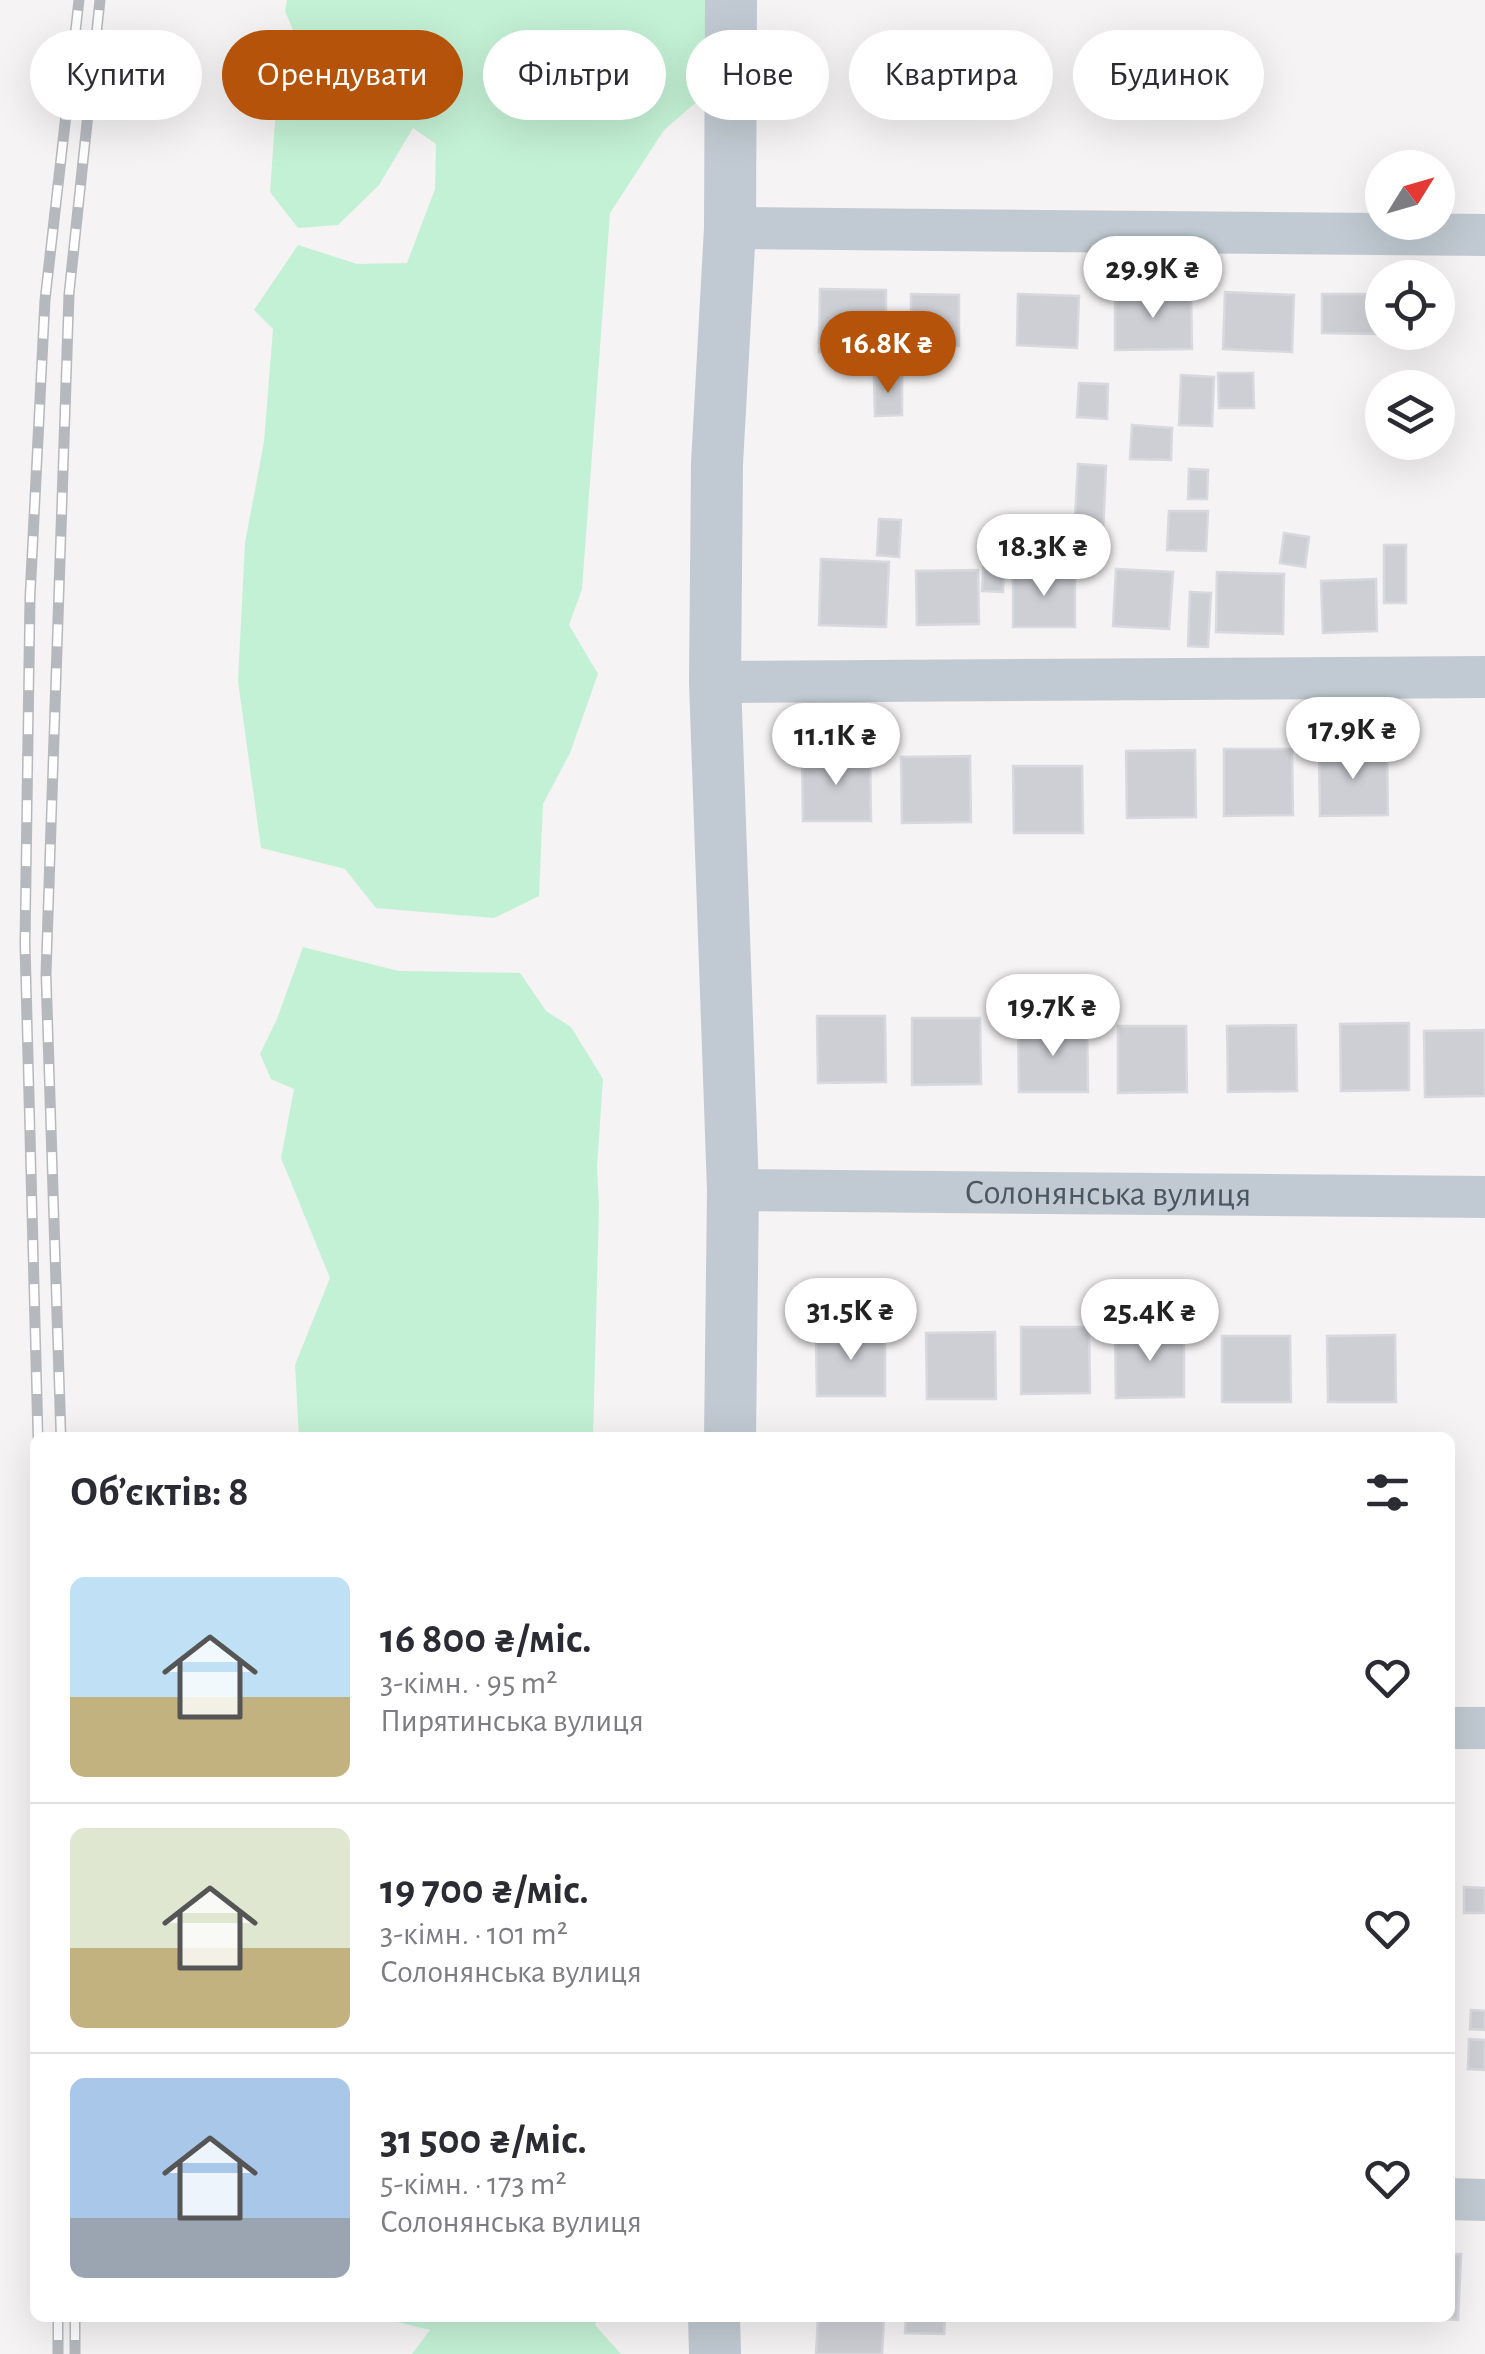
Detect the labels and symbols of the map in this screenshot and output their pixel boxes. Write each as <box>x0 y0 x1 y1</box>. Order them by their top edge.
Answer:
north arrow <box>1365 150 1455 240</box>
pin: 29.9K ₴ <box>1061 236 1245 321</box>
pin: 16.8K ₴ <box>796 311 980 396</box>
pin: 18.3K ₴ <box>952 514 1136 599</box>
pin: 17.9K ₴ <box>1261 697 1445 782</box>
pin: 11.1K ₴ <box>744 703 928 788</box>
pin: 19.7K ₴ <box>961 974 1145 1059</box>
street label: Солонянська вулиця <box>964 1175 1251 1212</box>
pin: 31.5K ₴ <box>759 1278 943 1363</box>
pin: 25.4K ₴ <box>1058 1279 1242 1364</box>

